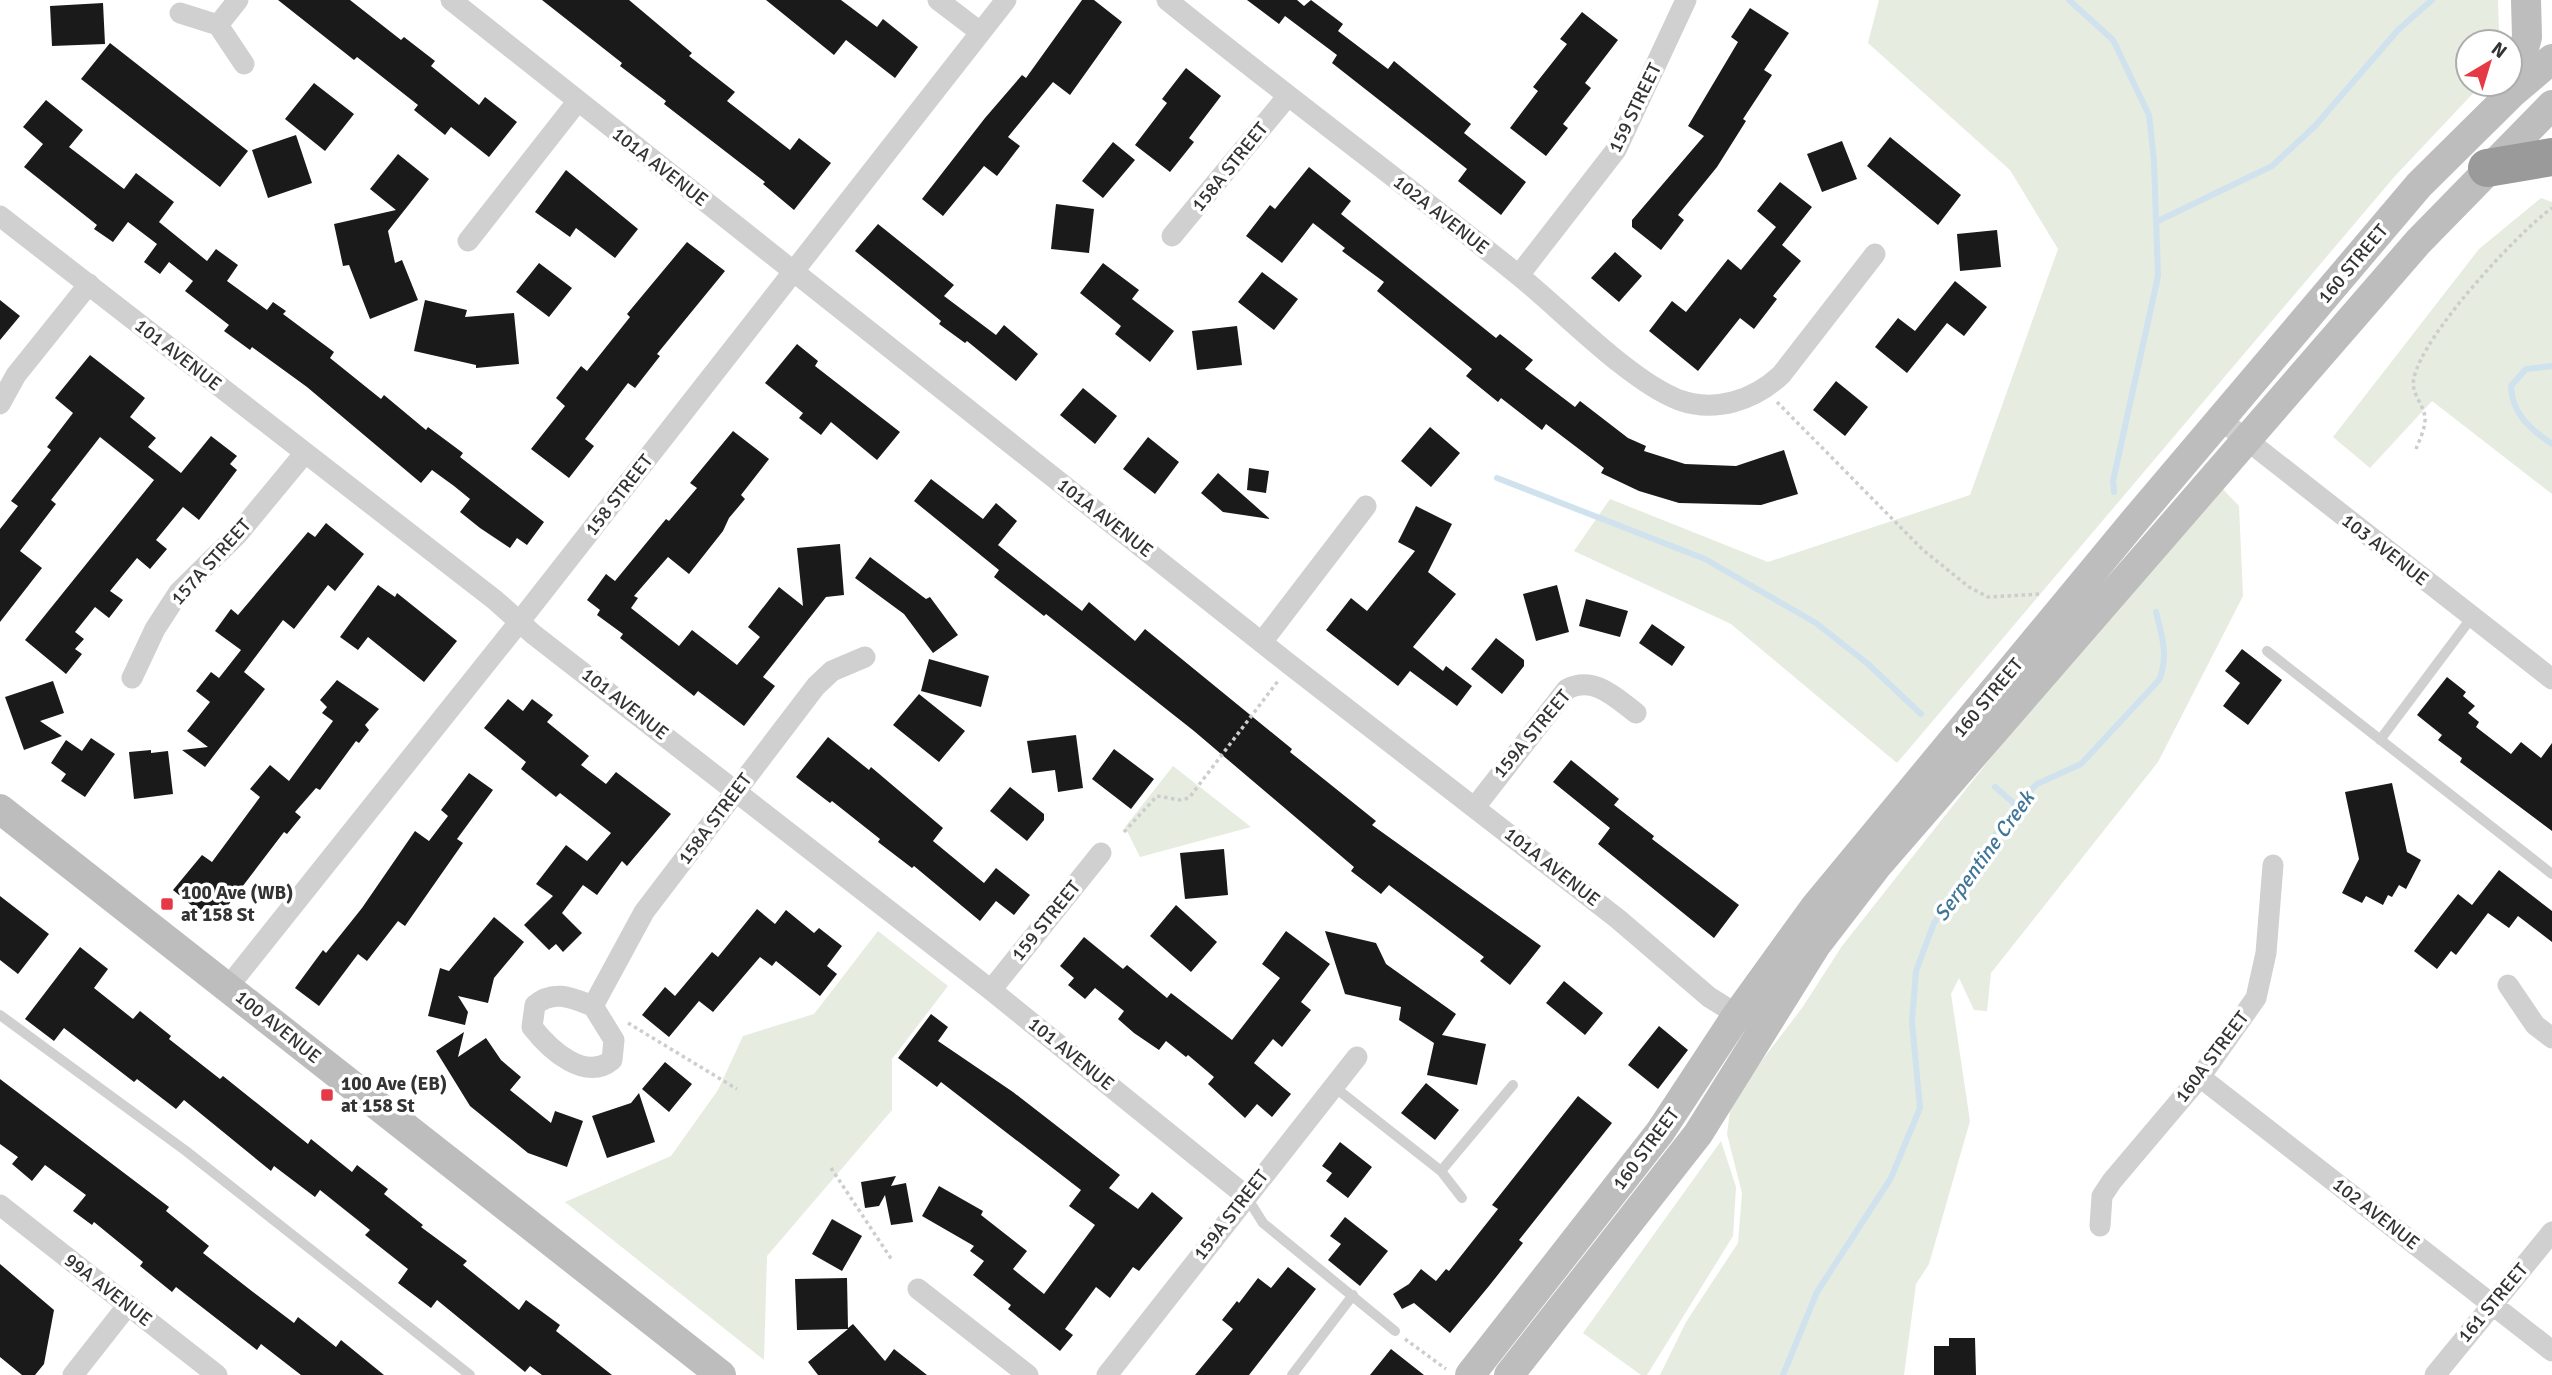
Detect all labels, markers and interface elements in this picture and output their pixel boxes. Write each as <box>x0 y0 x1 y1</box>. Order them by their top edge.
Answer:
north arrow <box>2454 28 2524 98</box>
text: N <box>2486 37 2511 64</box>
street label: 159 STREET <box>1603 59 1667 157</box>
street label: 158A STREET <box>1187 117 1274 217</box>
street label: 101A AVENUE <box>607 122 713 212</box>
street label: 102A AVENUE <box>1388 170 1494 260</box>
street label: 160 STREET <box>2313 219 2394 309</box>
street label: 101 AVENUE <box>130 314 226 396</box>
street label: 158 STREET <box>580 449 659 540</box>
street label: 101A AVENUE <box>1052 473 1158 563</box>
street label: 103 AVENUE <box>2337 509 2433 591</box>
street label: 157A STREET <box>166 513 257 610</box>
street label: 160 STREET <box>1948 653 2029 743</box>
street label: 101 AVENUE <box>577 663 673 745</box>
street label: 159A STREET <box>1488 684 1576 783</box>
street label: 158A STREET <box>673 768 758 869</box>
water label: Serpentine Creek <box>1928 784 2041 926</box>
street label: 101A AVENUE <box>1499 822 1605 912</box>
street label: 159 STREET <box>1006 875 1086 966</box>
place label: 100 Ave (WB) at 158 St <box>181 881 293 927</box>
marker: 100 Ave (WB) at 158 St <box>159 896 175 912</box>
street label: 100 AVENUE <box>230 985 326 1069</box>
street label: 160A STREET <box>2170 1006 2255 1107</box>
street label: 101 AVENUE <box>1023 1012 1119 1096</box>
place label: 100 Ave (EB) at 158 St <box>341 1072 447 1118</box>
marker: 100 Ave (EB) at 158 St <box>319 1087 335 1103</box>
street label: 160 STREET <box>1607 1103 1685 1195</box>
street label: 159A STREET <box>1188 1164 1274 1265</box>
street label: 102 AVENUE <box>2328 1173 2424 1255</box>
street label: 99A AVENUE <box>59 1248 157 1332</box>
street label: 161 STREET <box>2453 1258 2534 1348</box>

